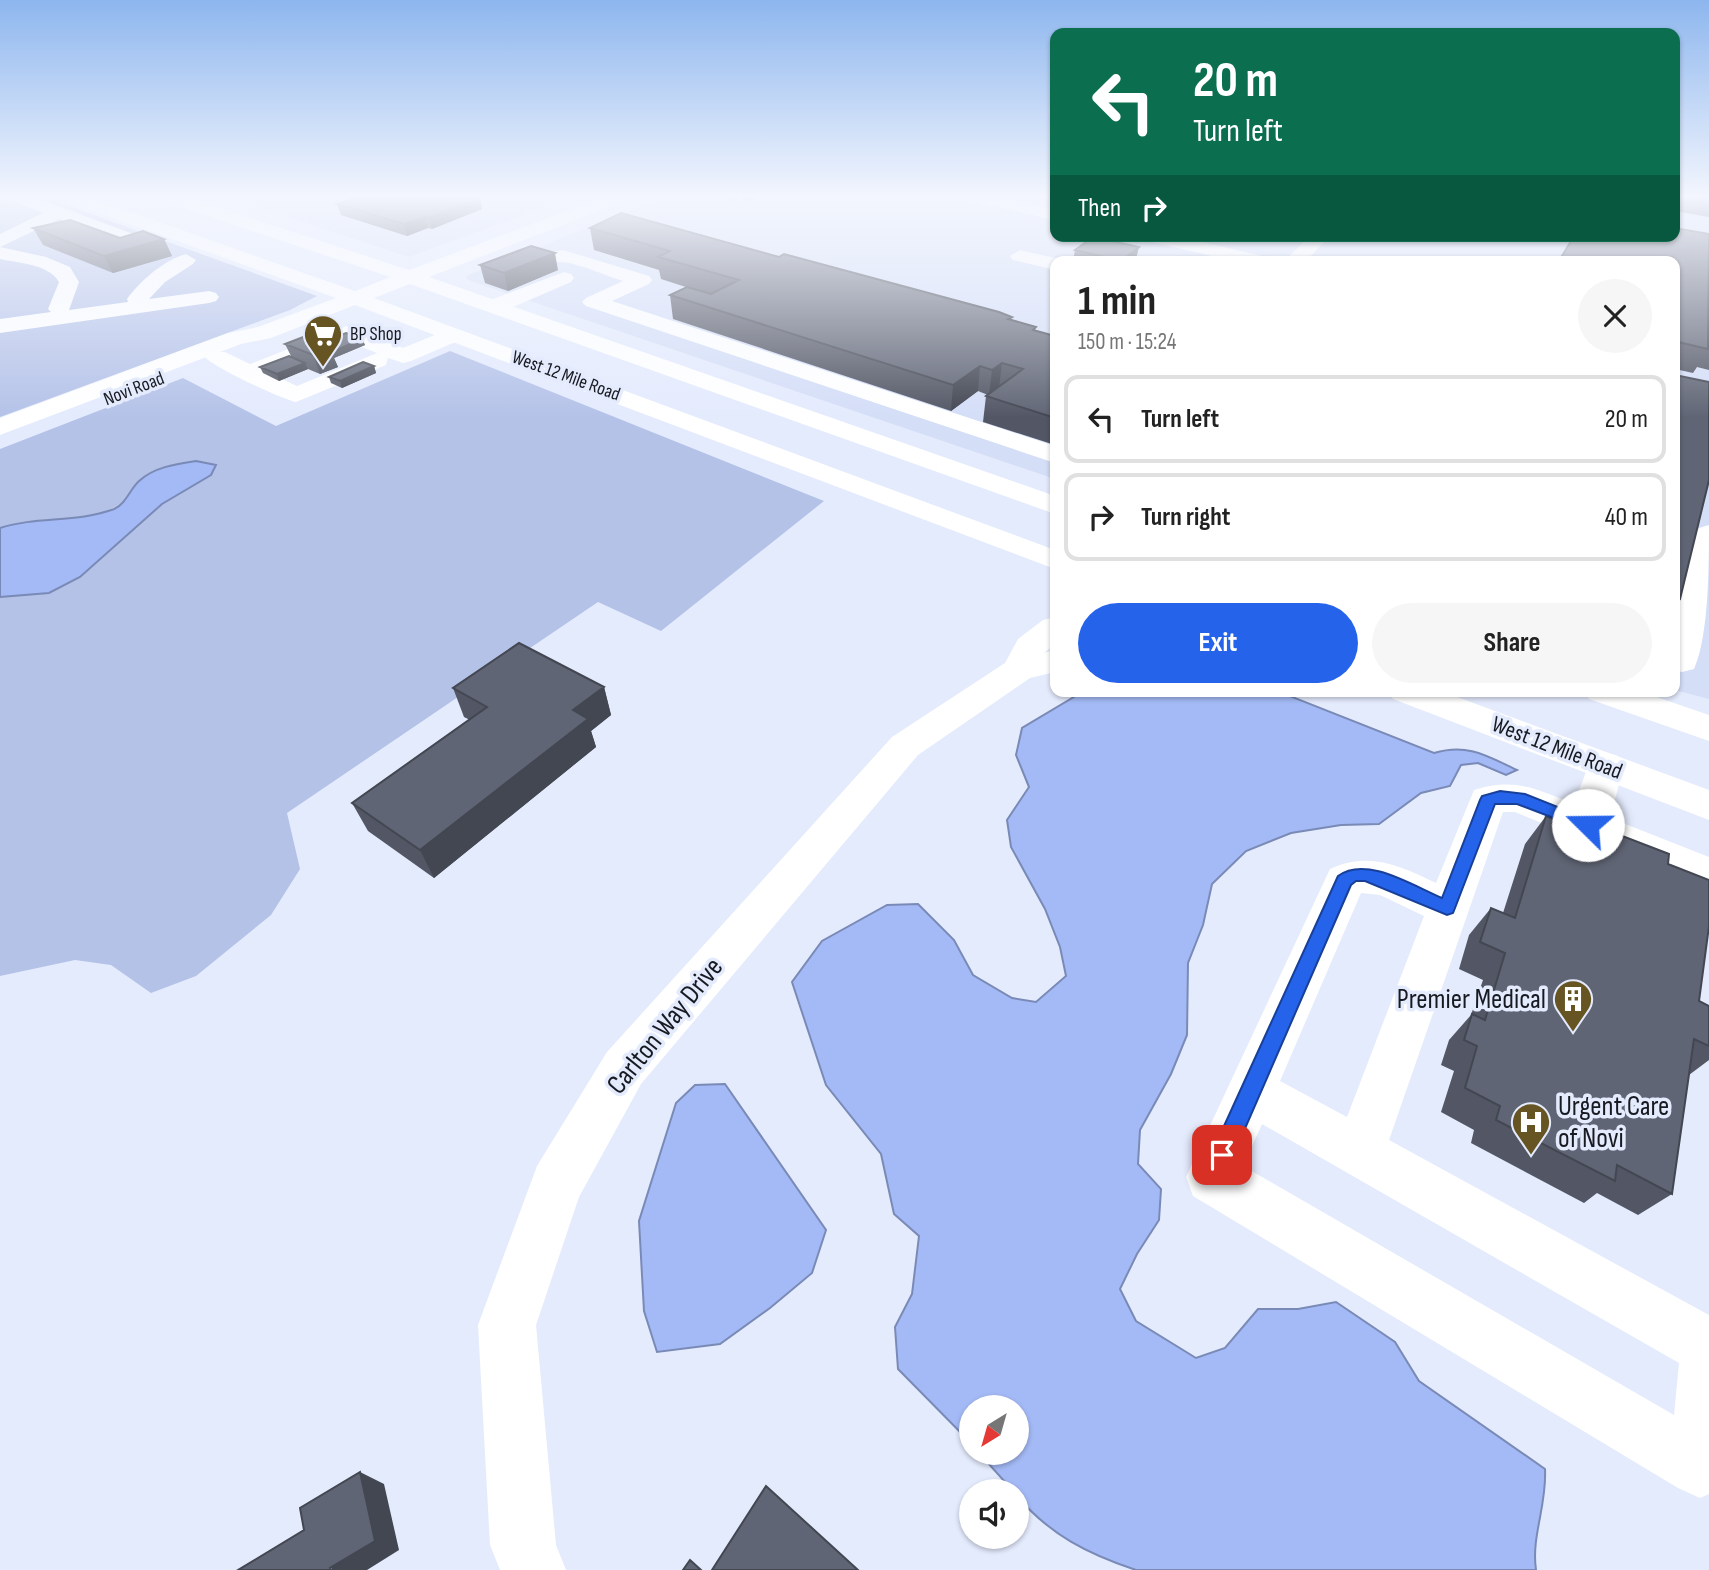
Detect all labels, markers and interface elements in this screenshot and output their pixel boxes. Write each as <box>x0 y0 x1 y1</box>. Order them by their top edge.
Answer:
text: 20 m <box>1193 52 1278 111</box>
icon: left <box>1078 56 1169 147</box>
text: Turn left <box>1193 112 1283 151</box>
icon: right <box>1135 189 1173 227</box>
text: Then <box>1078 193 1121 224</box>
text: 1 min <box>1078 276 1156 327</box>
button: close <box>1578 279 1652 353</box>
supermarket icon: BP Shop <box>302 313 344 368</box>
place label: BP Shop <box>350 323 402 346</box>
text: 150 m · 15:24 <box>1078 328 1176 356</box>
street label: West 12 Mile Road <box>509 346 623 406</box>
street label: Novi Road <box>100 367 168 411</box>
icon: left <box>1082 400 1120 438</box>
text: Turn left <box>1141 404 1219 435</box>
text: 20 m <box>1605 404 1648 435</box>
icon: right <box>1082 498 1120 536</box>
text: Turn right <box>1141 502 1230 533</box>
text: 40 m <box>1605 502 1648 533</box>
button: Exit <box>1078 603 1358 683</box>
button: Share <box>1372 603 1652 683</box>
street label: West 12 Mile Road <box>1488 710 1626 786</box>
position arrow <box>1551 788 1625 862</box>
street label: Carlton Way Drive <box>600 951 730 1101</box>
building icon: Premier Medical <box>1552 978 1594 1033</box>
place label: Premier Medical <box>1397 983 1546 1016</box>
place label: Urgent Care of Novi <box>1558 1090 1669 1155</box>
hospital icon: Urgent Care of Novi <box>1510 1101 1552 1156</box>
pin <box>1192 1125 1252 1185</box>
icon: arrive <box>1203 1136 1241 1174</box>
north arrow <box>959 1395 1029 1465</box>
map controls <box>959 1395 1029 1549</box>
button: sound <box>959 1479 1029 1549</box>

